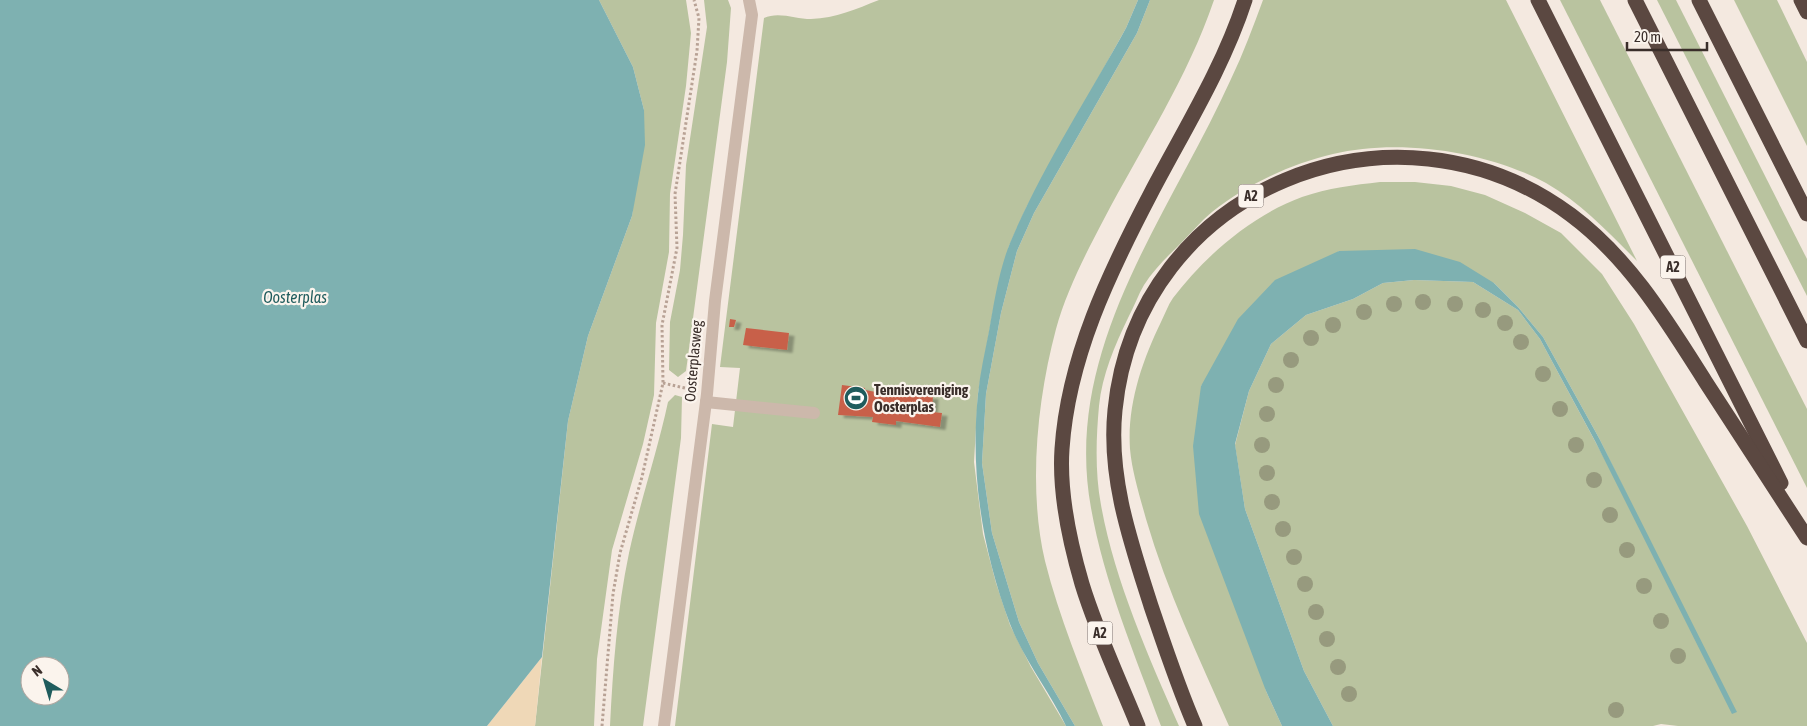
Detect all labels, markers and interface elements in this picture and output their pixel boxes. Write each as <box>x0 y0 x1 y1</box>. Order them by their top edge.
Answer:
scale bar <box>1627 20 1707 52</box>
text: 20 m <box>1634 28 1661 45</box>
road number: A2 <box>1238 185 1264 208</box>
road number: A2 <box>1660 256 1686 278</box>
water label: Oosterplas <box>263 288 327 307</box>
street label: Oosterplasweg <box>681 319 705 403</box>
place label: Tennisvereniging Oosterplas <box>874 381 969 415</box>
sports icon: Tennisvereniging Oosterplas <box>843 385 869 411</box>
road number: A2 <box>1088 622 1112 644</box>
north arrow <box>20 656 70 706</box>
text: N <box>29 662 45 680</box>

